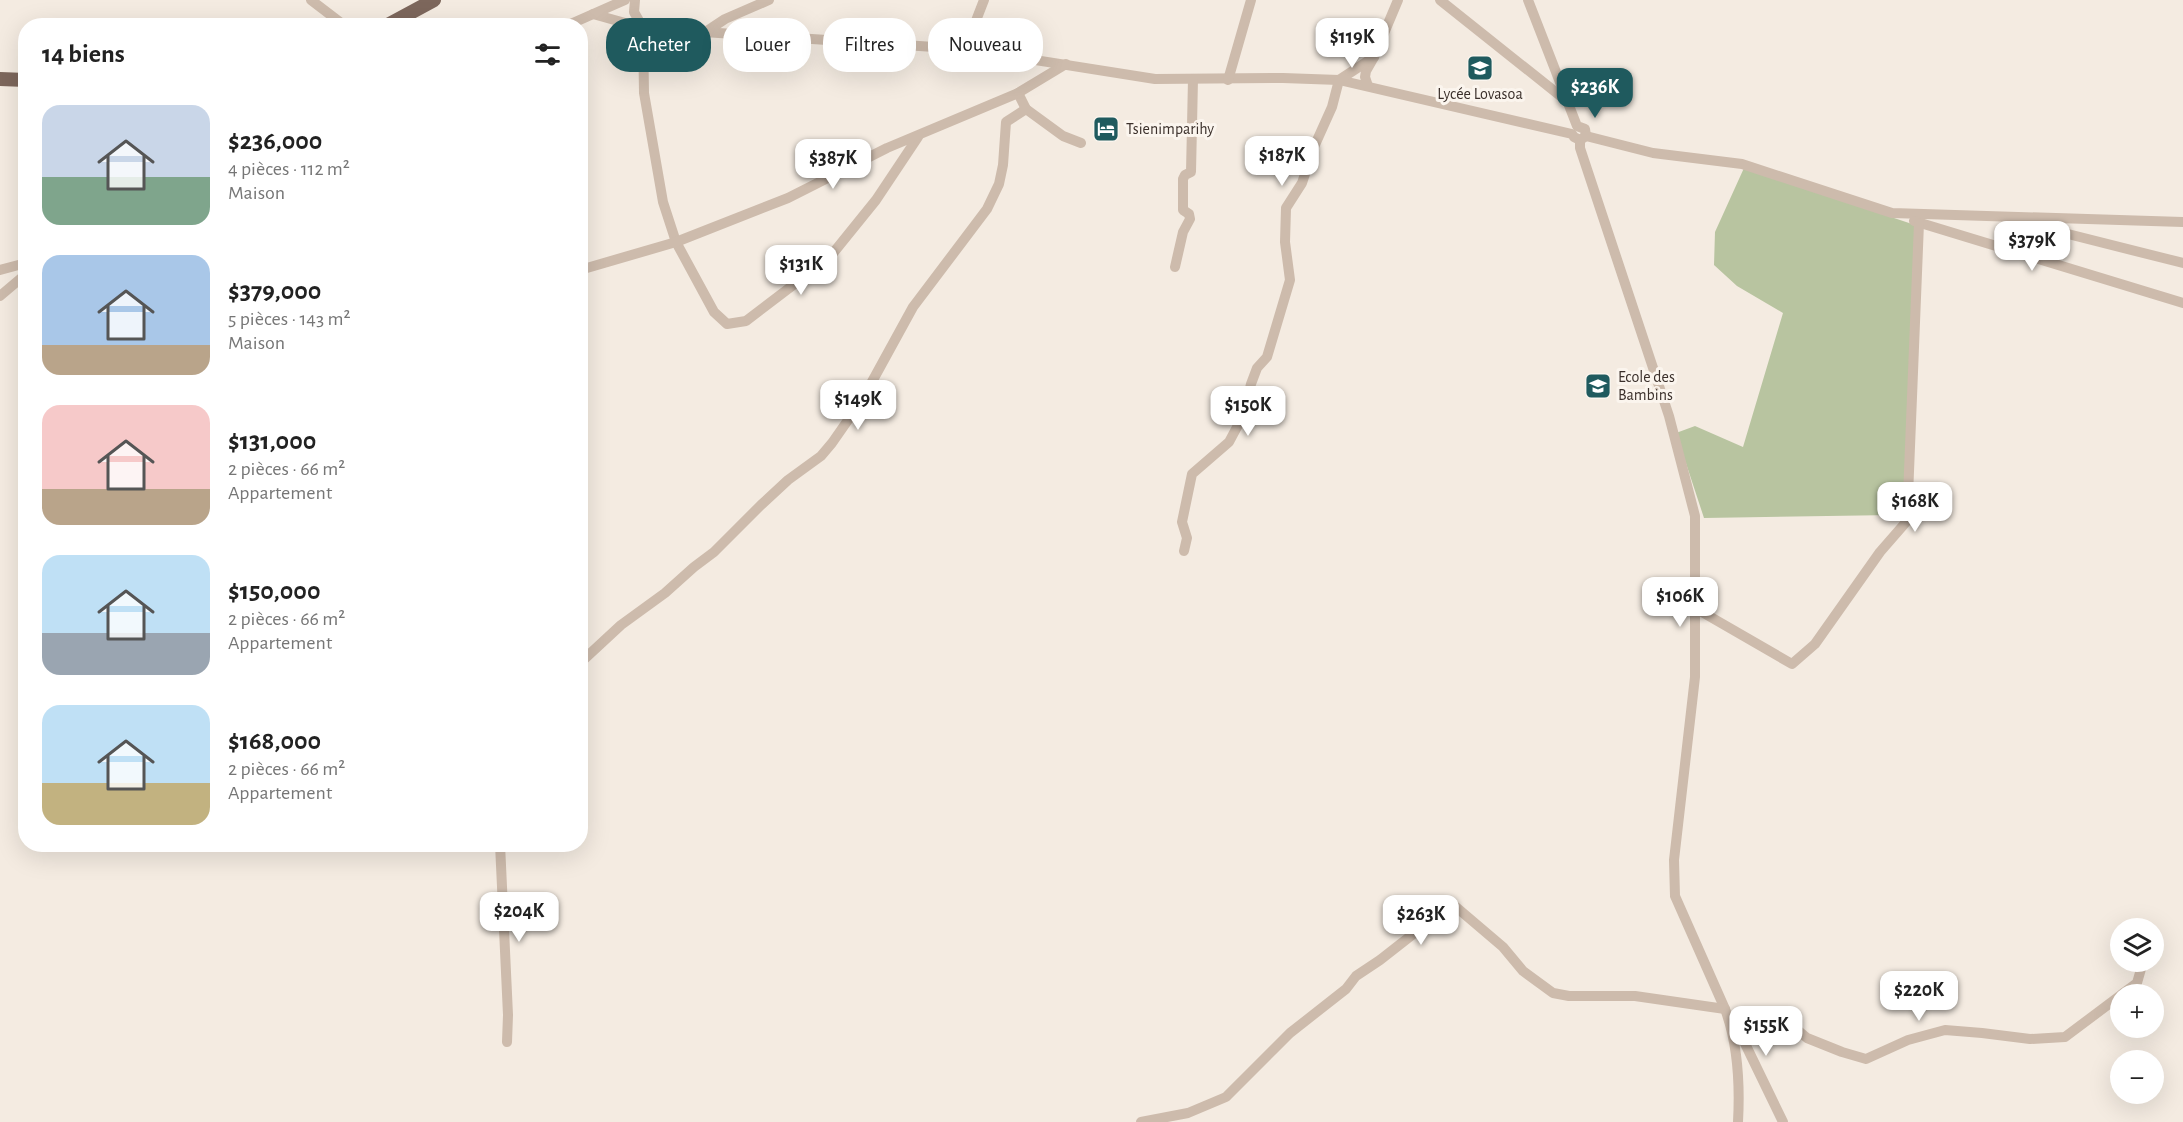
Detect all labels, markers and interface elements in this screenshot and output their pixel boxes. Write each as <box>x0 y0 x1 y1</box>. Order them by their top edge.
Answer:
chip: Acheter <box>606 18 711 72</box>
chip: Louer <box>723 18 811 72</box>
chip: Filtres <box>823 18 916 72</box>
chip: Nouveau <box>928 18 1043 72</box>
pin: $119K <box>1310 18 1394 69</box>
text: $119K <box>1330 27 1374 47</box>
icon: filters <box>531 38 564 71</box>
text: 14 biens <box>42 41 125 67</box>
school or university icon: Lycée Lovasoa <box>1465 53 1495 83</box>
pin: $236K <box>1553 68 1637 119</box>
text: $236K <box>1571 77 1619 97</box>
place label: Lycée Lovasoa <box>1437 86 1523 103</box>
hotel icon: Tsienimparihy <box>1091 114 1121 144</box>
place label: Tsienimparihy <box>1126 121 1214 138</box>
text: $236,000 <box>228 128 322 154</box>
icon: home <box>90 129 162 201</box>
pin: $187K <box>1240 136 1324 187</box>
pin: $387K <box>791 139 875 190</box>
text: $187K <box>1259 145 1305 165</box>
text: $387K <box>809 148 857 168</box>
text: 4 pièces · 112 m² <box>228 159 350 179</box>
text: Maison <box>228 183 285 203</box>
pin: $379K <box>1990 221 2074 272</box>
text: $379K <box>2008 230 2056 250</box>
pin: $131K <box>759 245 843 296</box>
text: $131K <box>779 254 823 274</box>
text: $379,000 <box>228 278 321 304</box>
icon: home <box>90 279 162 351</box>
text: 5 pièces · 143 m² <box>228 309 350 329</box>
text: Maison <box>228 333 285 353</box>
place label: Ecole des Bambins <box>1618 369 1675 403</box>
school or university icon: Ecole des Bambins <box>1583 371 1613 401</box>
pin: $149K <box>816 380 900 431</box>
pin: $150K <box>1206 386 1290 437</box>
text: $149K <box>834 389 882 409</box>
text: $150K <box>1225 395 1271 415</box>
text: $131,000 <box>228 428 316 454</box>
icon: home <box>90 429 162 501</box>
text: 2 pièces · 66 m² <box>228 459 345 479</box>
pin: $168K <box>1873 482 1957 533</box>
text: Appartement <box>228 483 332 503</box>
text: $168K <box>1891 491 1939 511</box>
pin: $106K <box>1638 577 1722 628</box>
text: $150,000 <box>228 578 320 604</box>
icon: home <box>90 579 162 651</box>
text: $106K <box>1656 586 1704 606</box>
text: 2 pièces · 66 m² <box>228 609 345 629</box>
text: Appartement <box>228 633 332 653</box>
text: $168,000 <box>228 728 321 754</box>
icon: home <box>90 729 162 801</box>
text: 2 pièces · 66 m² <box>228 759 345 779</box>
text: Appartement <box>228 783 332 803</box>
pin: $204K <box>477 892 561 943</box>
pin: $263K <box>1379 895 1463 946</box>
text: $204K <box>494 901 544 921</box>
text: $263K <box>1397 904 1445 924</box>
map controls <box>2110 918 2164 1104</box>
button: layers <box>2110 918 2164 972</box>
pin: $220K <box>1877 971 1961 1022</box>
text: $220K <box>1894 980 1944 1000</box>
button: + <box>2110 984 2164 1038</box>
pin: $155K <box>1724 1006 1808 1057</box>
text: $155K <box>1743 1015 1789 1035</box>
button: − <box>2110 1050 2164 1104</box>

